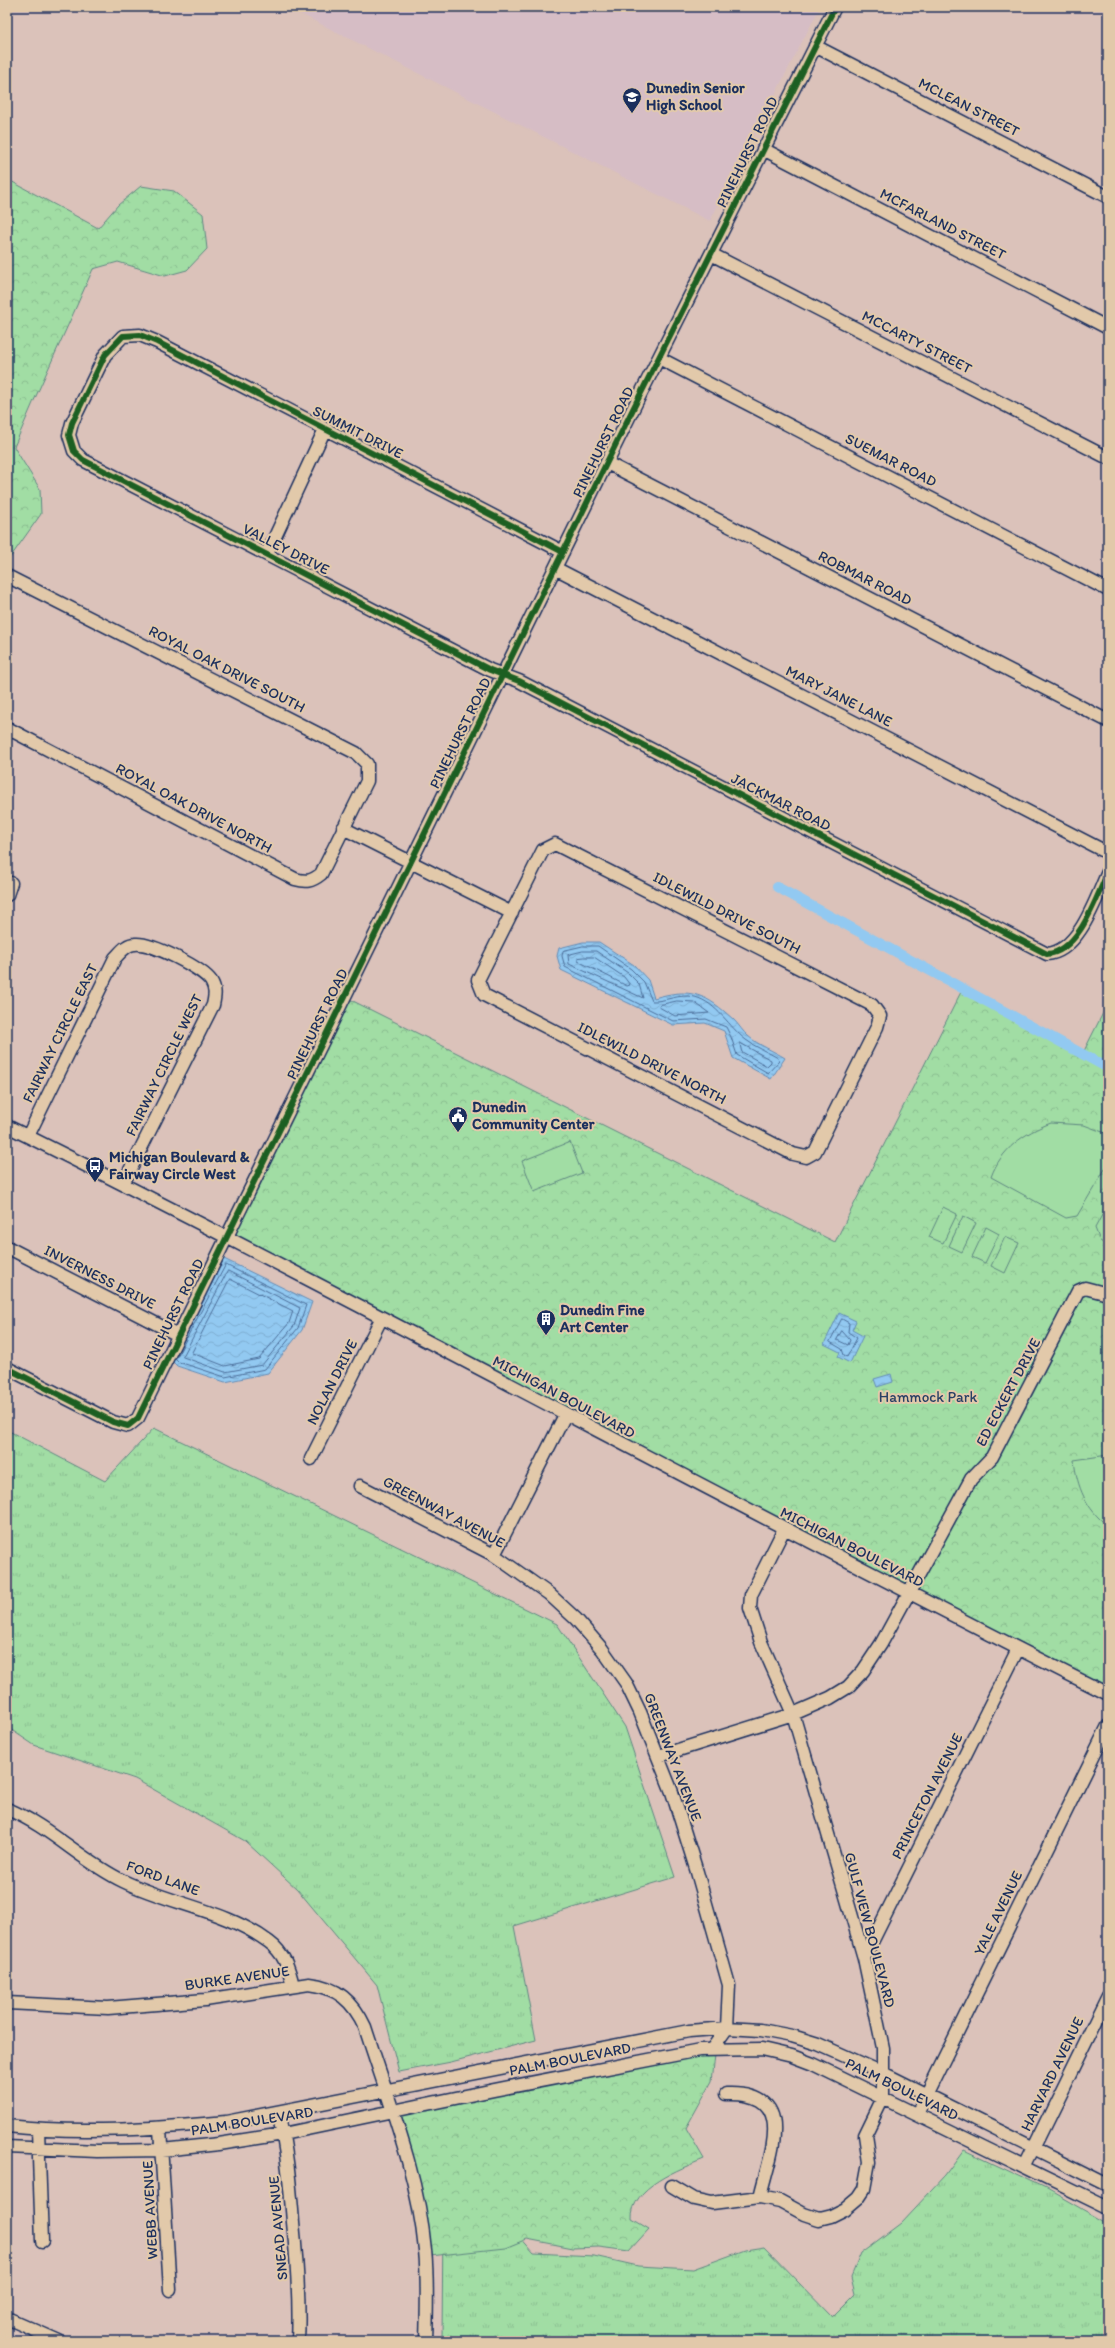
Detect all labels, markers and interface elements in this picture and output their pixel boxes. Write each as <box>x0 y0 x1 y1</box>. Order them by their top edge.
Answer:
street label: MCLEAN STREET <box>915 74 1023 141</box>
place label: Dunedin Senior High School <box>646 79 745 115</box>
school or university icon: Dunedin Senior High School <box>621 86 643 114</box>
street label: PINEHURST ROAD <box>712 94 782 210</box>
street label: MCFARLAND STREET <box>877 184 1010 264</box>
street label: MCCARTY STREET <box>859 306 976 378</box>
street label: PINEHURST ROAD <box>568 384 638 500</box>
street label: SUMMIT DRIVE <box>310 401 406 463</box>
street label: SUEMAR ROAD <box>842 429 940 491</box>
street label: VALLEY DRIVE <box>240 519 332 579</box>
street label: ROBMAR ROAD <box>815 547 915 609</box>
street label: ROYAL OAK DRIVE SOUTH <box>146 622 308 716</box>
street label: MARY JANE LANE <box>783 661 895 731</box>
street label: PINEHURST ROAD <box>425 675 495 791</box>
street label: ROYAL OAK DRIVE NORTH <box>113 759 275 857</box>
street label: JACKMAR ROAD <box>728 769 834 835</box>
street label: IDLEWILD DRIVE SOUTH <box>650 868 804 958</box>
street label: FAIRWAY CIRCLE EAST <box>18 960 102 1106</box>
street label: PINEHURST ROAD <box>282 966 352 1082</box>
street label: FAIRWAY CIRCLE WEST <box>122 991 206 1139</box>
street label: IDLEWILD DRIVE NORTH <box>575 1018 729 1108</box>
place label: Dunedin Community Center <box>472 1098 595 1134</box>
public building icon: Dunedin Community Center <box>447 1105 469 1133</box>
place label: Michigan Boulevard & Fairway Circle West <box>109 1148 250 1184</box>
bus stop icon: Michigan Boulevard & Fairway Circle West <box>84 1155 106 1183</box>
street label: INVERNESS DRIVE <box>41 1241 159 1313</box>
street label: PINEHURST ROAD <box>138 1256 208 1372</box>
place label: Dunedin Fine Art Center <box>559 1301 645 1336</box>
building icon: Dunedin Fine Art Center <box>535 1308 557 1336</box>
street label: ED ECKERT DRIVE <box>972 1335 1044 1449</box>
street label: NOLAN DRIVE <box>303 1336 361 1428</box>
street label: MICHIGAN BOULEVARD <box>490 1352 638 1442</box>
park label: Hammock Park <box>879 1388 977 1406</box>
street label: GREENWAY AVENUE <box>380 1472 508 1552</box>
street label: MICHIGAN BOULEVARD <box>777 1503 927 1591</box>
street label: GREENWAY AVENUE <box>640 1690 706 1824</box>
street label: PRINCETON AVENUE <box>887 1730 967 1862</box>
street label: GULF VIEW BOULEVARD <box>841 1850 899 2010</box>
street label: FORD LANE <box>124 1856 202 1900</box>
street label: YALE AVENUE <box>970 1868 1026 1958</box>
street label: BURKE AVENUE <box>184 1962 290 1994</box>
street label: HARVARD AVENUE <box>1017 2014 1087 2134</box>
street label: PALM BOULEVARD <box>508 2038 632 2080</box>
street label: PALM BOULEVARD <box>842 2054 962 2124</box>
street label: PALM BOULEVARD <box>190 2102 314 2140</box>
street label: WEBB AVENUE <box>138 2160 162 2260</box>
street label: SNEAD AVENUE <box>264 2175 292 2281</box>

